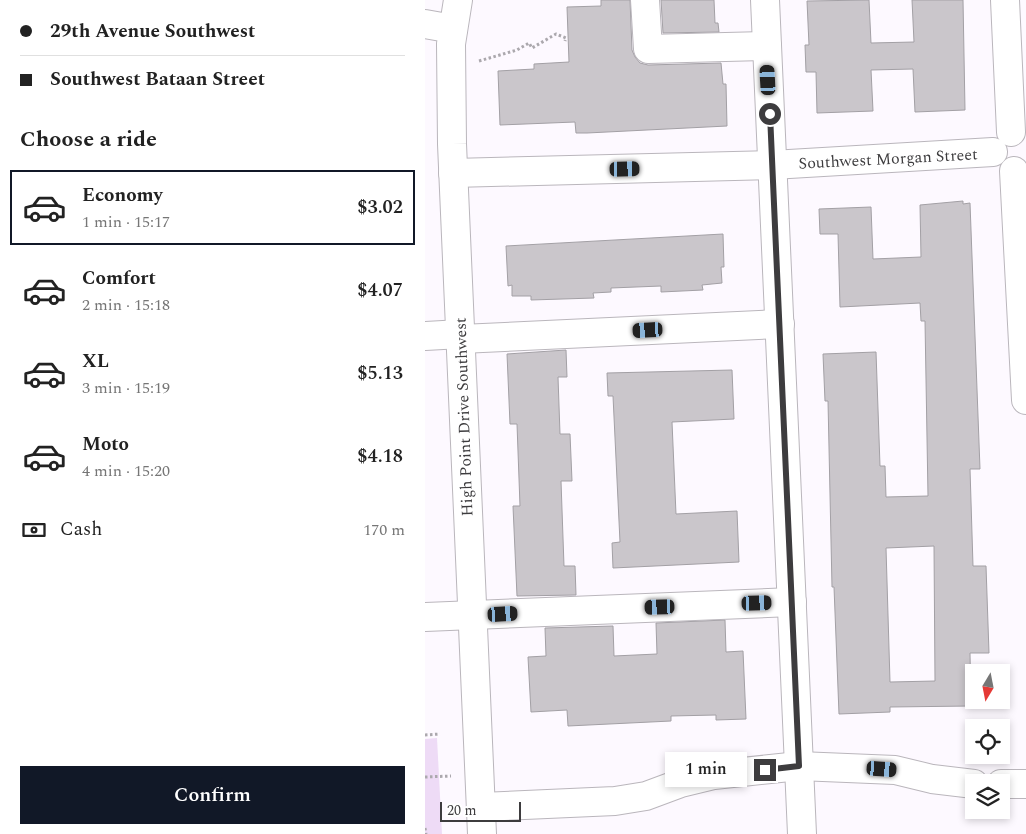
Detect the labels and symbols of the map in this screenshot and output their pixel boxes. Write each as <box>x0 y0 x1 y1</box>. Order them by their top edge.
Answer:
car <box>759 65 776 95</box>
route start <box>759 103 781 125</box>
street label: Southwest Morgan Street <box>798 142 979 176</box>
car <box>609 161 640 177</box>
street label: High Point Drive Southwest <box>449 317 479 517</box>
car <box>632 322 663 338</box>
car <box>741 595 772 611</box>
car <box>644 599 675 615</box>
car <box>487 606 518 622</box>
north arrow <box>965 664 1010 709</box>
callout: 1 min <box>665 752 747 788</box>
route end <box>754 759 776 781</box>
car <box>866 760 897 778</box>
scale bar <box>440 799 521 822</box>

